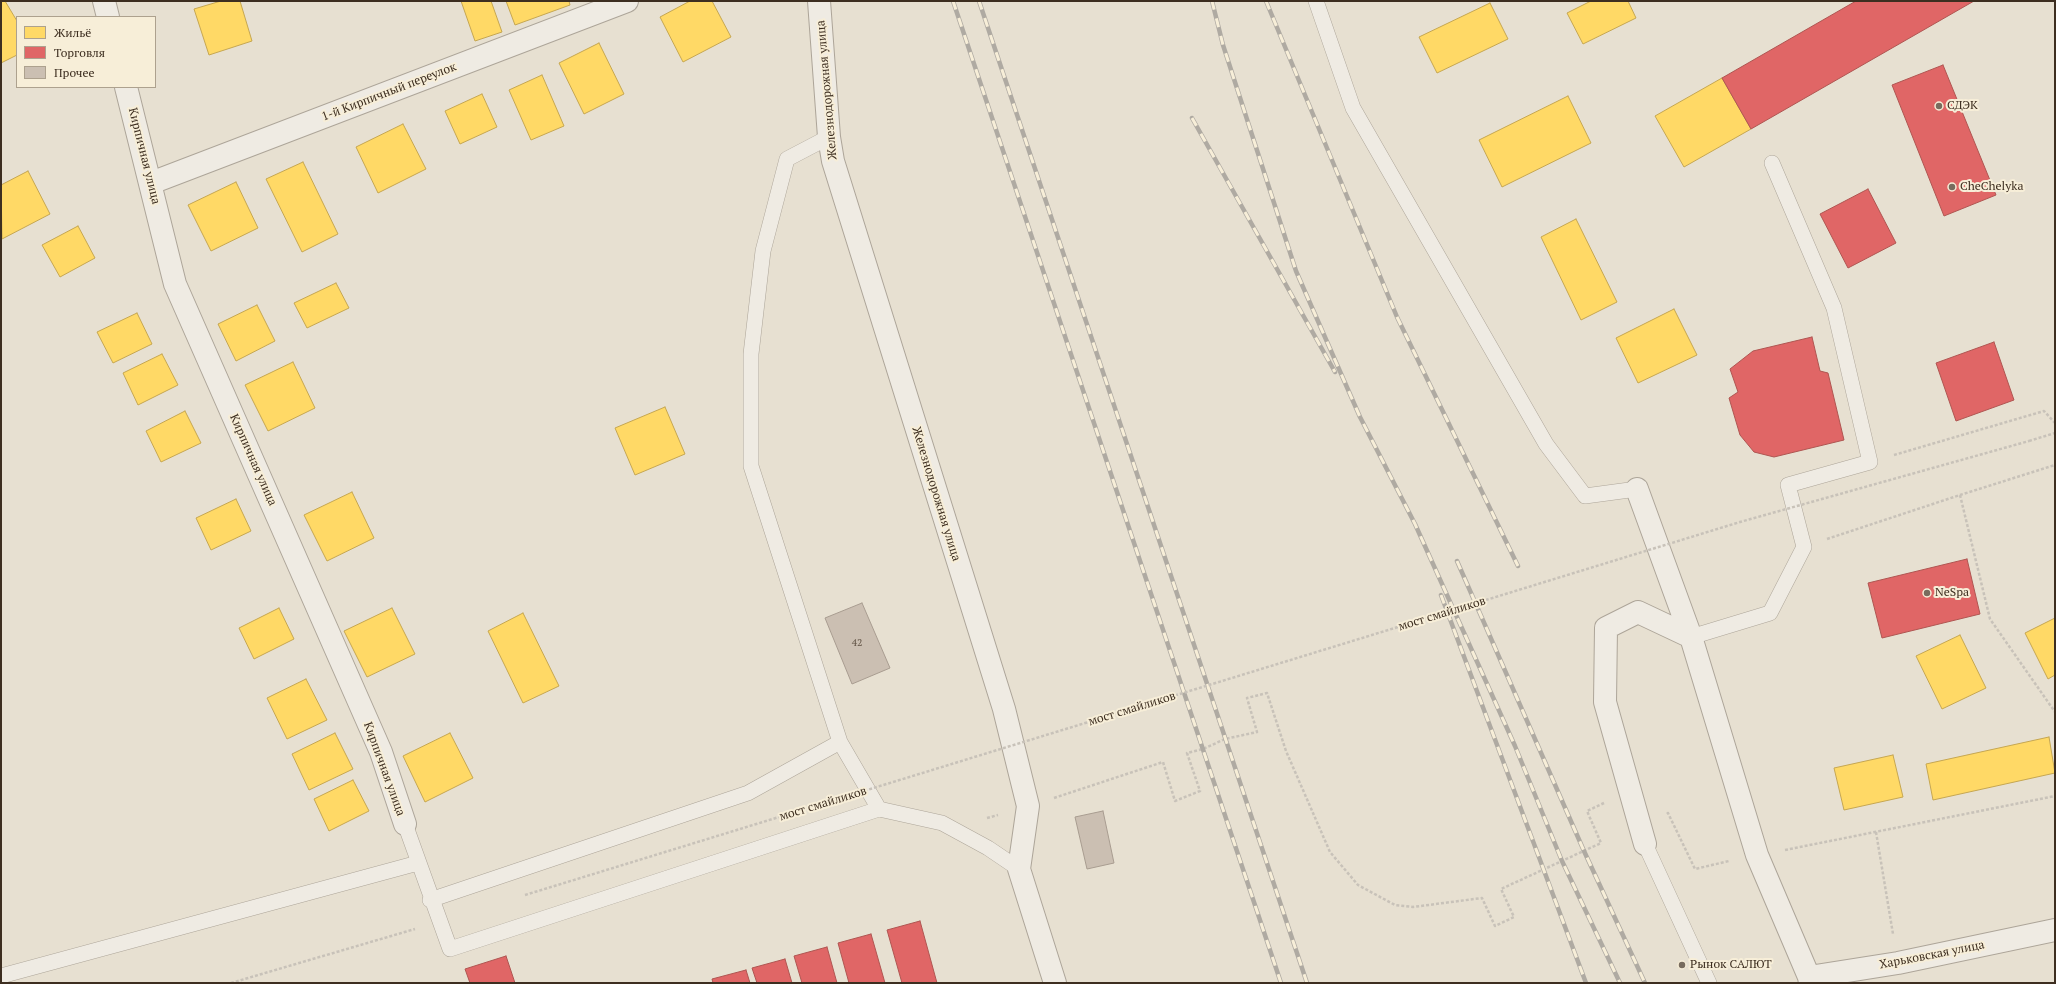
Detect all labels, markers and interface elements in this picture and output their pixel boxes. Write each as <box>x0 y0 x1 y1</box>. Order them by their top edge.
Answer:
legend <box>16 16 156 88</box>
street label: Железнодорожная улица <box>814 20 840 160</box>
text: Жильё <box>54 25 91 40</box>
text: Торговля <box>54 45 105 60</box>
street label: 1-й Кирпичный переулок <box>320 60 458 124</box>
text: Прочее <box>54 65 95 80</box>
place label: СДЭК <box>1947 99 1978 113</box>
marker: СДЭК <box>1934 101 1944 111</box>
street label: Кирпичная улица <box>125 106 163 206</box>
place label: CheChelyka <box>1960 180 2024 194</box>
marker: CheChelyka <box>1947 182 1957 192</box>
street label: Кирпичная улица <box>226 412 280 508</box>
street label: Железнодорожная улица <box>909 425 963 563</box>
place label: NeSpa <box>1935 586 1969 600</box>
marker: NeSpa <box>1922 588 1932 598</box>
street label: мост смайликов <box>1397 594 1487 634</box>
house number: 42 <box>852 637 862 649</box>
street label: мост смайликов <box>1087 689 1177 729</box>
street label: Кирпичная улица <box>360 720 408 818</box>
street label: мост смайликов <box>778 784 868 824</box>
street label: Харьковская улица <box>1878 938 1986 972</box>
place label: Рынок САЛЮТ <box>1690 958 1772 972</box>
marker: Рынок САЛЮТ <box>1677 960 1687 970</box>

